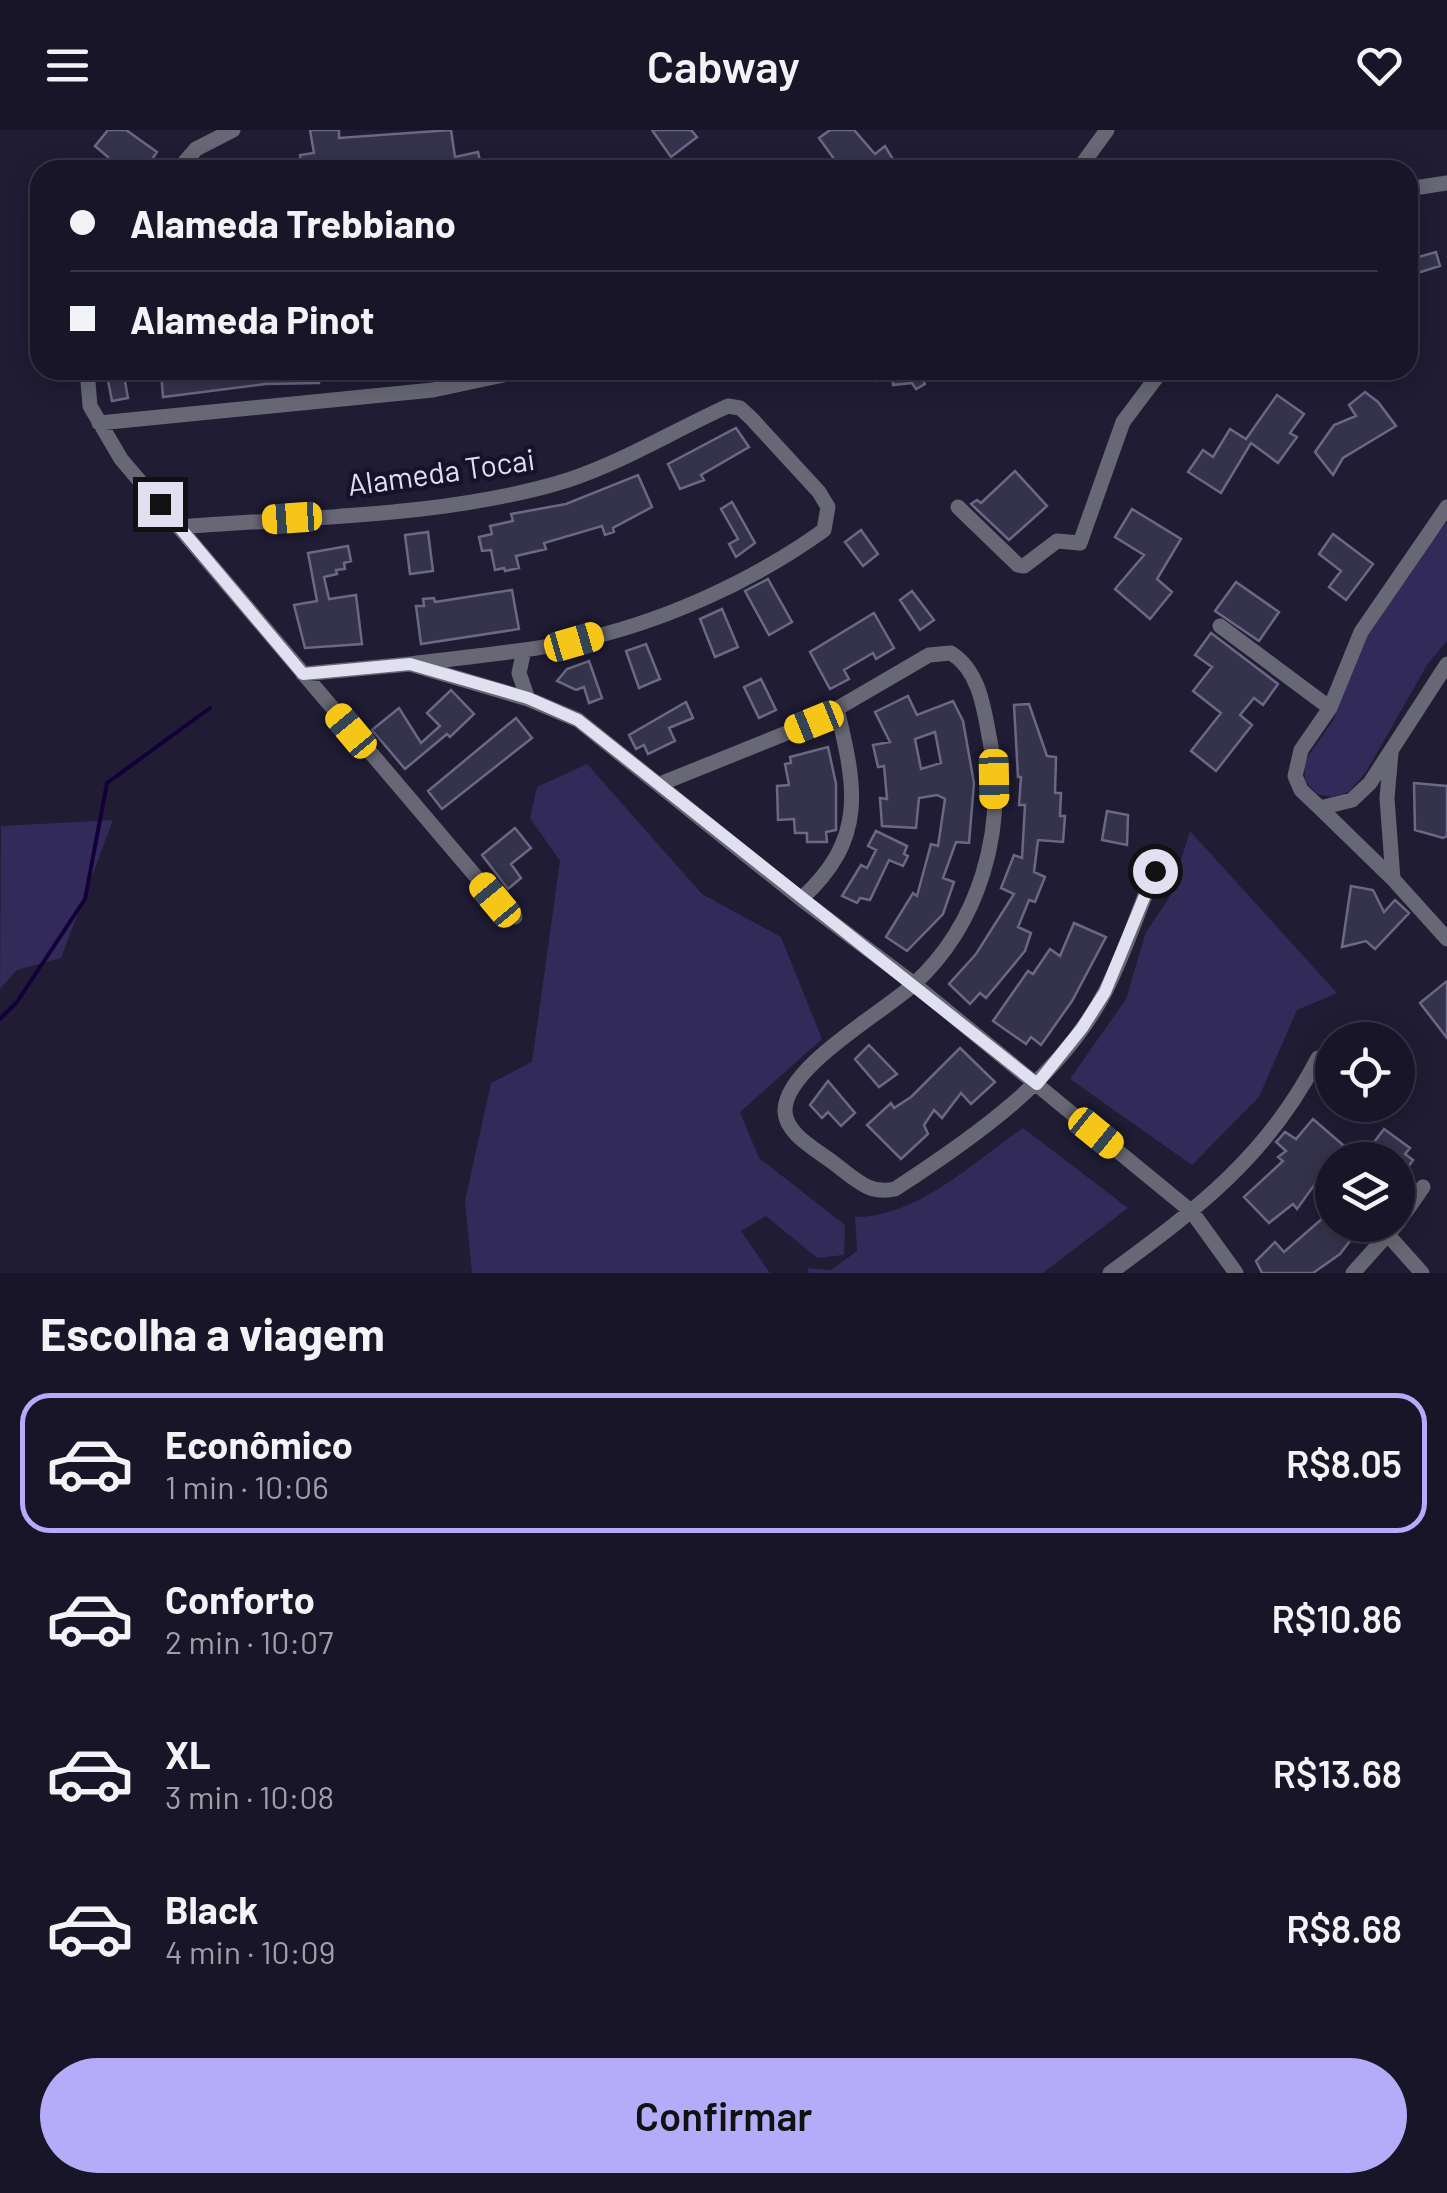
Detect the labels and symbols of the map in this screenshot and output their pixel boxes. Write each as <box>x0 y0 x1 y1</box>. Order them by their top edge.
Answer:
street label: Alameda Tocai <box>345 440 537 502</box>
route end <box>138 482 183 527</box>
car <box>261 501 323 535</box>
car <box>541 619 607 665</box>
car <box>781 697 847 747</box>
car <box>320 698 382 764</box>
car <box>978 749 1010 809</box>
route start <box>1133 849 1178 894</box>
car <box>464 867 526 933</box>
car <box>1063 1102 1129 1164</box>

